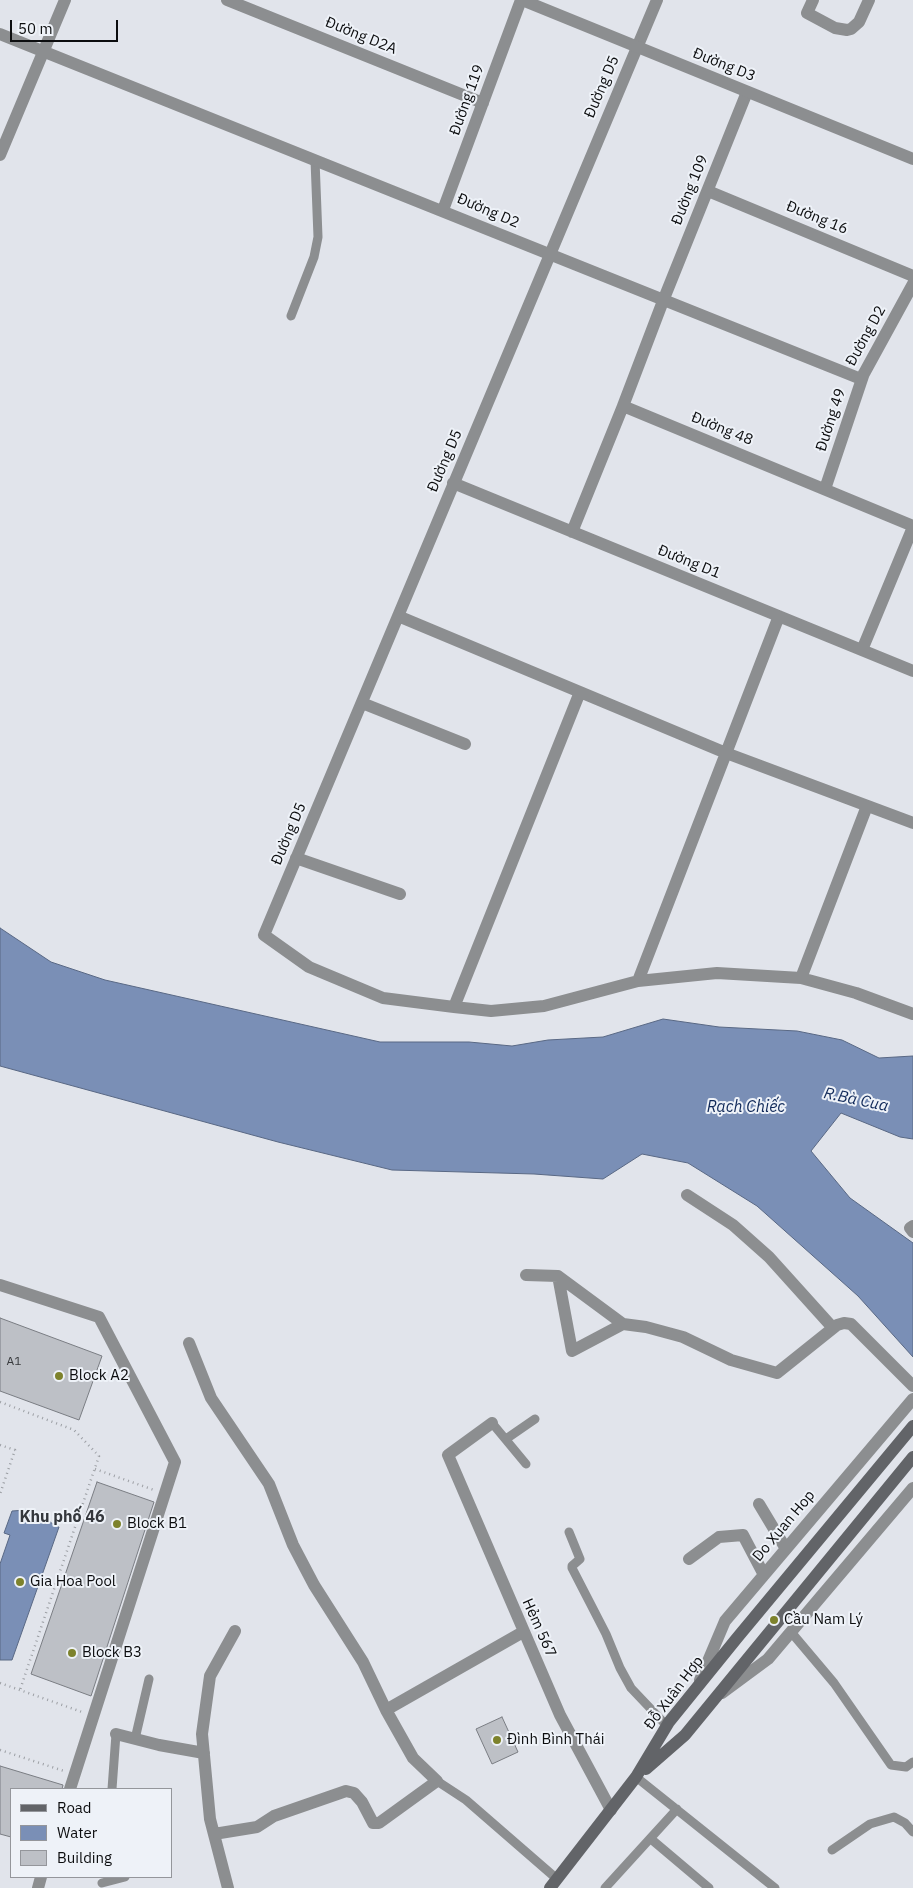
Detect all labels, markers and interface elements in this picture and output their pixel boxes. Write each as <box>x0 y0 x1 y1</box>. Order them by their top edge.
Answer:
scale bar <box>12 10 120 42</box>
street label: Đường D2A <box>323 13 399 59</box>
text: 50 m <box>18 19 53 38</box>
street label: Đường D3 <box>690 44 758 86</box>
street label: Đường D5 <box>581 53 623 121</box>
street label: Đường 119 <box>446 62 488 138</box>
street label: Đường 109 <box>668 152 712 228</box>
street label: Đường D2 <box>454 190 522 232</box>
street label: Đường 16 <box>783 197 851 239</box>
street label: Đường D2 <box>842 303 890 369</box>
street label: Đường 49 <box>812 386 850 454</box>
street label: Đường 48 <box>688 408 756 450</box>
street label: Đường D5 <box>424 427 466 495</box>
street label: Đường D1 <box>655 541 723 583</box>
street label: Đường D5 <box>268 800 310 868</box>
water label: R.Bà Cua <box>822 1084 890 1116</box>
water label: Rạch Chiếc <box>707 1097 785 1117</box>
house number: A1 <box>7 1355 21 1369</box>
place label: Block A2 <box>69 1367 129 1385</box>
marker: Block A2 <box>53 1370 65 1382</box>
street label: Do Xuan Hop <box>749 1487 819 1565</box>
district label: Khu phố 46 <box>19 1507 105 1527</box>
place label: Block B1 <box>127 1515 187 1533</box>
marker: Block B1 <box>111 1518 123 1530</box>
place label: Gia Hoa Pool <box>30 1573 116 1591</box>
marker: Gia Hoa Pool <box>14 1576 26 1588</box>
street label: Hẻm 567 <box>518 1596 560 1660</box>
place label: Cầu Nam Lý <box>784 1611 863 1629</box>
marker: Cầu Nam Lý <box>768 1614 780 1626</box>
place label: Block B3 <box>82 1644 142 1662</box>
marker: Block B3 <box>66 1647 78 1659</box>
street label: Đỗ Xuân Hợp <box>641 1653 707 1733</box>
place label: Đình Bình Thái <box>507 1731 604 1749</box>
marker: Đình Bình Thái <box>491 1734 503 1746</box>
legend <box>10 1788 172 1878</box>
text: Road <box>57 1798 92 1817</box>
text: Water <box>57 1823 97 1842</box>
text: Building <box>57 1848 112 1867</box>

